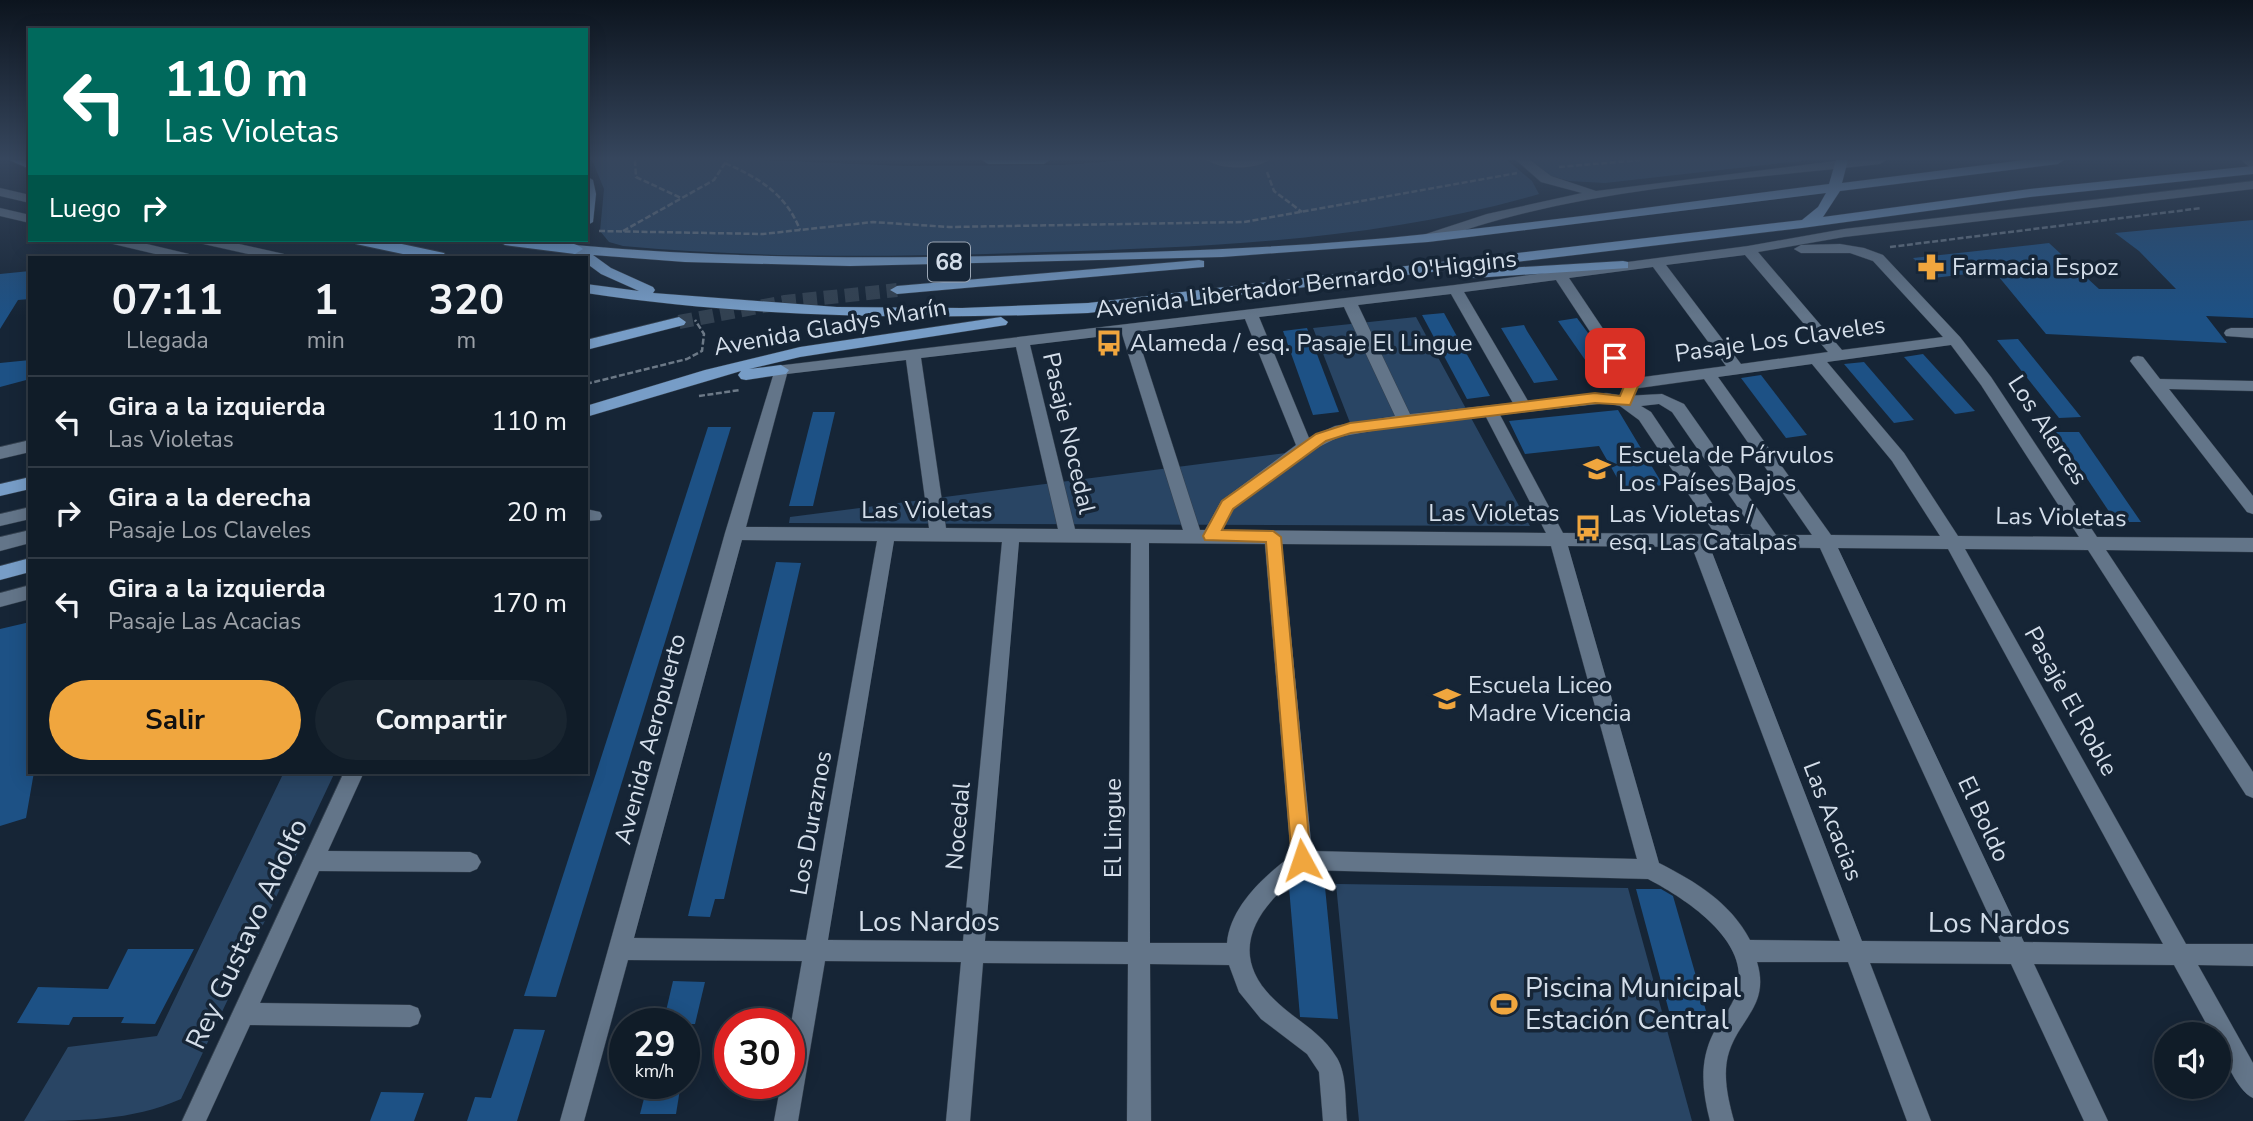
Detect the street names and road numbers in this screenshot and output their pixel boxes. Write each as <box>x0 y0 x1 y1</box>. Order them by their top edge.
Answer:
street label: Avenida Libertador Bernardo O'Higgins <box>1094 242 1518 326</box>
road number: 68 <box>928 243 970 282</box>
street label: Avenida Gladys Marín <box>711 291 949 363</box>
street label: Pasaje Los Claveles <box>1673 308 1887 370</box>
street label: Pasaje Nocedal <box>1035 349 1103 517</box>
street label: Los Alerces <box>2001 369 2095 491</box>
street label: Las Violetas <box>861 494 993 526</box>
street label: Las Violetas <box>1428 497 1560 529</box>
street label: Las Violetas <box>1995 500 2127 534</box>
street label: Pasaje El Roble <box>2017 620 2125 782</box>
street label: Avenida Aeropuerto <box>606 630 694 848</box>
street label: Los Duraznos <box>783 748 839 898</box>
street label: Las Acacias <box>1796 757 1870 885</box>
street label: El Boldo <box>1950 771 2018 867</box>
street label: El Lingue <box>1097 778 1129 878</box>
street label: Nocedal <box>938 780 978 872</box>
street label: Rey Gustavo Adolfo <box>177 813 317 1055</box>
street label: Los Nardos <box>858 903 1000 941</box>
street label: Los Nardos <box>1928 904 2070 944</box>

